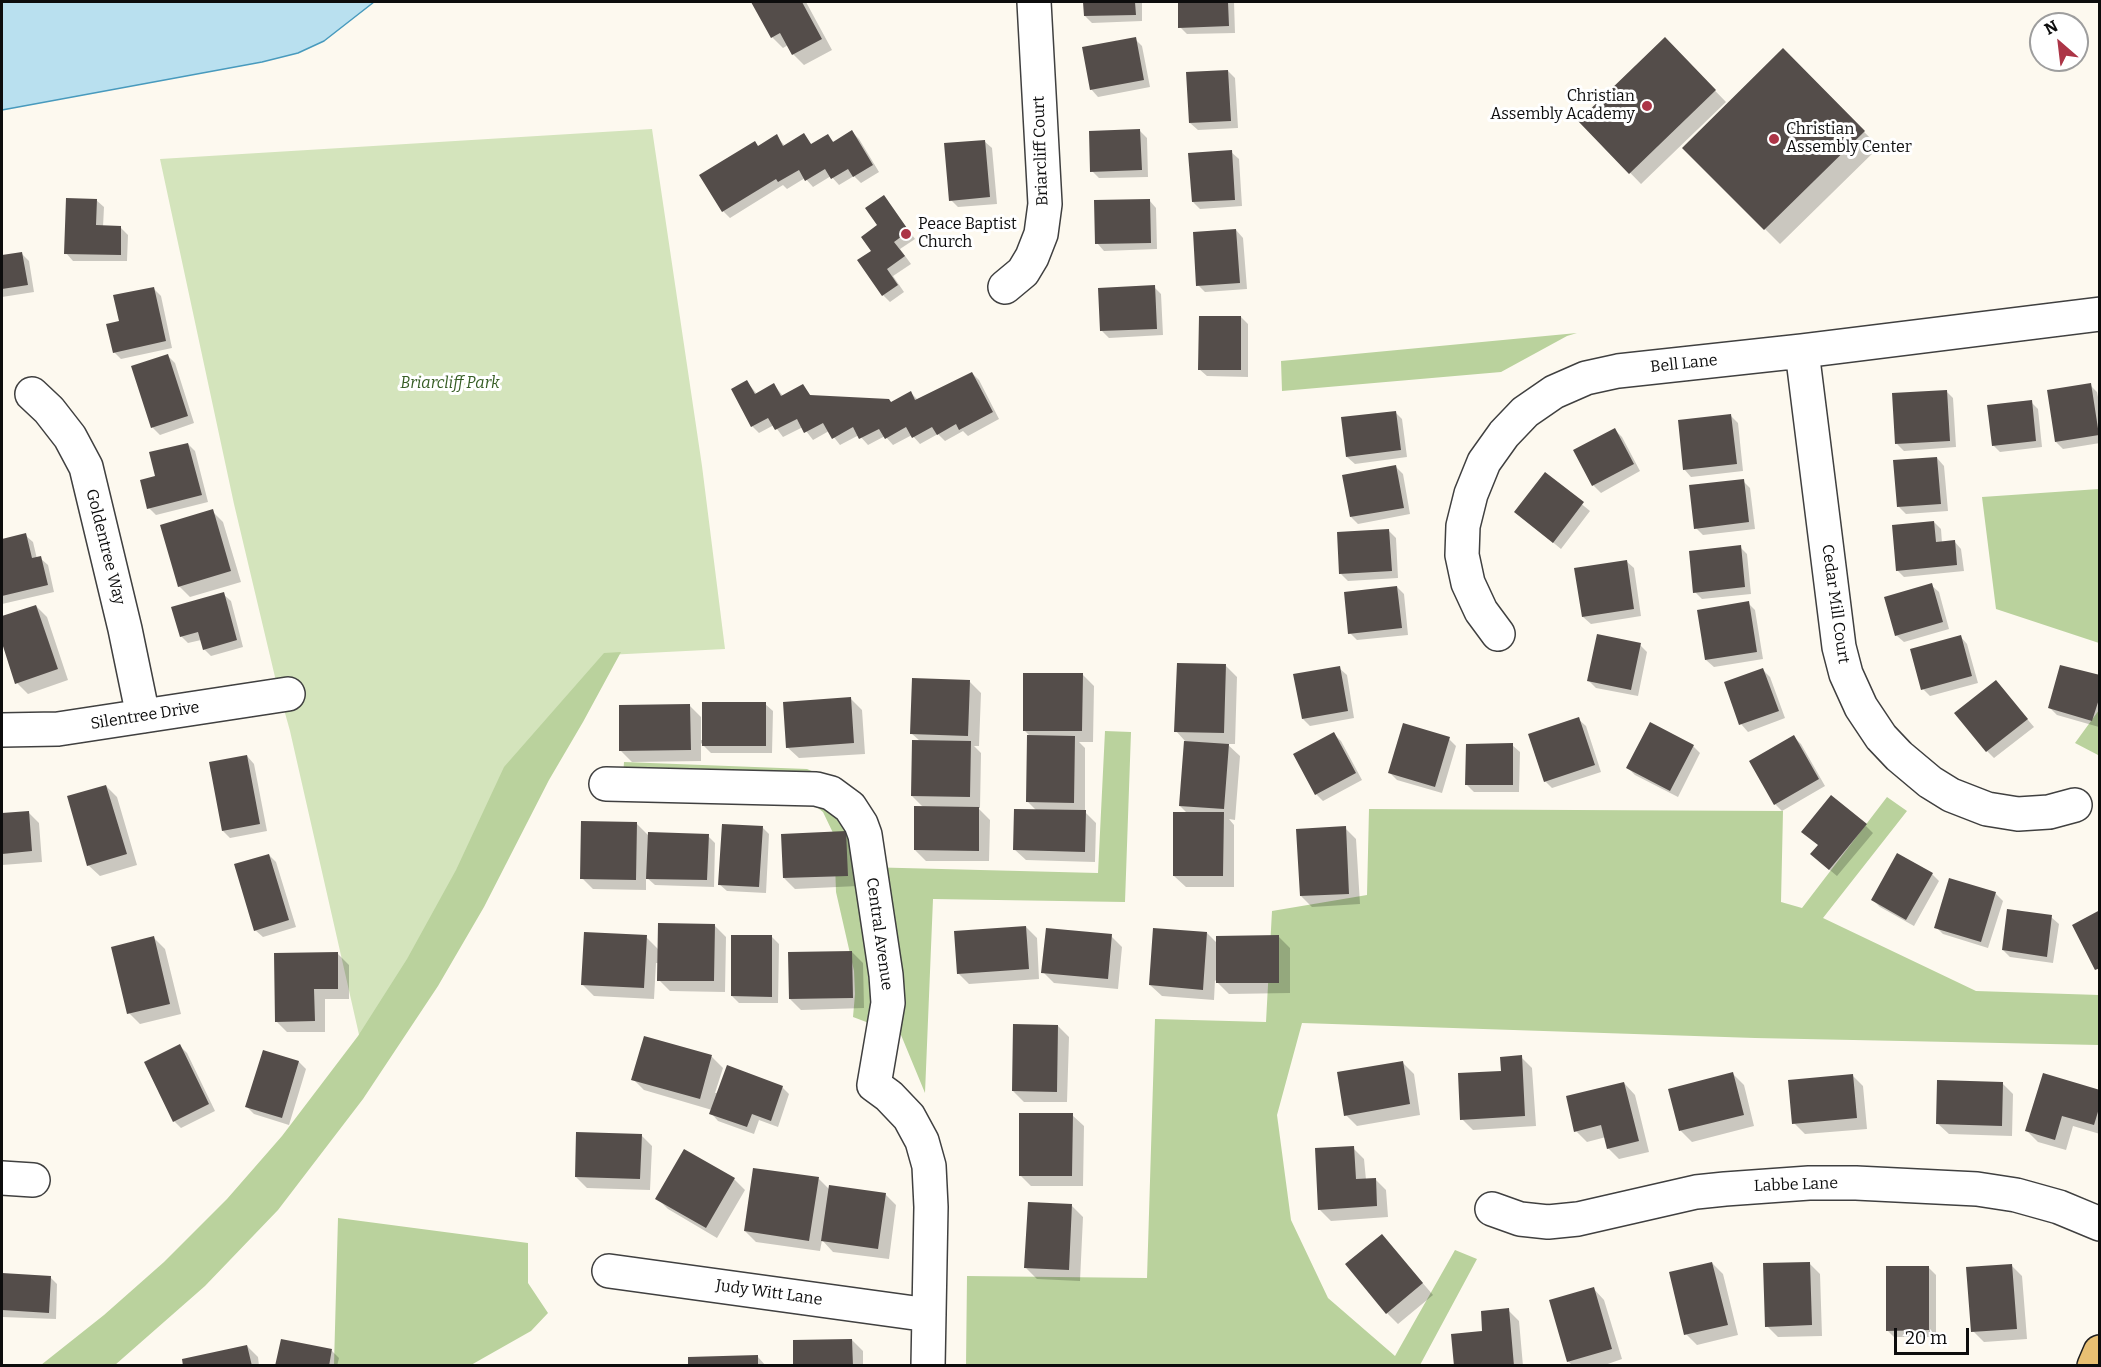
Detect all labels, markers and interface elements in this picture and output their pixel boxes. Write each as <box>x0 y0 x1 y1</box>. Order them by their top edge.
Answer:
north arrow <box>2029 12 2089 72</box>
text: N <box>2041 16 2061 39</box>
place label: Christian Assembly Academy <box>1490 87 1635 125</box>
street label: Briarcliff Court <box>1029 96 1053 206</box>
marker: Christian Assembly Academy <box>1640 99 1654 113</box>
place label: Christian Assembly Center <box>1786 120 1912 158</box>
marker: Christian Assembly Center <box>1767 132 1781 146</box>
place label: Peace Baptist Church <box>918 215 1017 253</box>
marker: Peace Baptist Church <box>899 227 913 241</box>
street label: Bell Lane <box>1649 351 1719 377</box>
park label: Briarcliff Park <box>400 374 500 394</box>
street label: Goldentree Way <box>81 487 129 607</box>
street label: Cedar Mill Court <box>1817 543 1853 665</box>
street label: Silentree Drive <box>89 698 201 734</box>
street label: Central Avenue <box>862 876 896 992</box>
street label: Labbe Lane <box>1754 1174 1838 1196</box>
street label: Judy Witt Lane <box>714 1276 824 1310</box>
scale bar <box>1897 1316 1972 1354</box>
text: 20 m <box>1905 1327 1947 1349</box>

